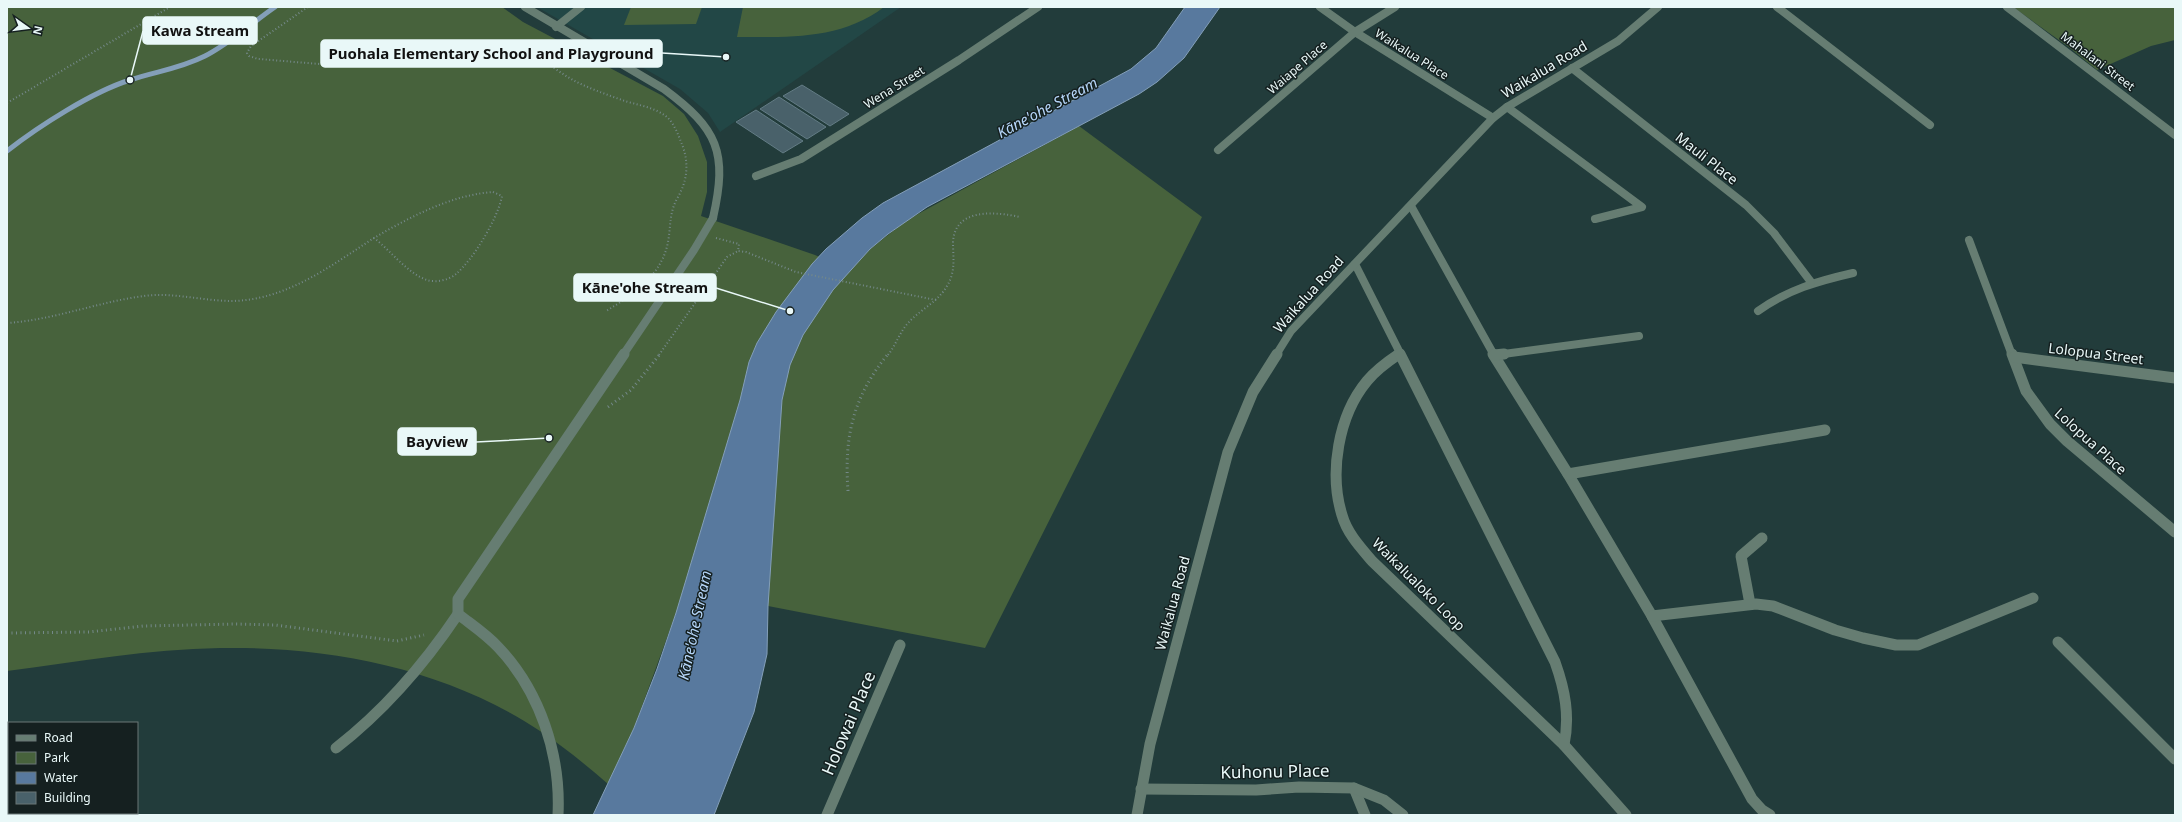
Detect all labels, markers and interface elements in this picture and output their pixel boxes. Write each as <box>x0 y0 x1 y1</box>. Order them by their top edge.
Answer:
north arrow <box>8 8 48 48</box>
callout: Kawa Stream <box>143 17 257 44</box>
text: Kawa Stream <box>151 20 249 40</box>
text: N <box>30 24 47 37</box>
street label: Waikalua Place <box>1372 25 1452 84</box>
street label: Mahalani Street <box>2057 28 2139 95</box>
street label: Waiape Place <box>1263 36 1331 98</box>
street label: Waikalua Road <box>1498 36 1590 102</box>
callout: Puohala Elementary School and Playground <box>321 40 662 67</box>
text: Puohala Elementary School and Playground <box>329 43 653 63</box>
street label: Wena Street <box>860 61 928 112</box>
water label: Kāne'ohe Stream <box>993 72 1101 142</box>
street label: Mauli Place <box>1672 128 1742 189</box>
street label: Waikalua Road <box>1269 252 1347 336</box>
callout: Kāne'ohe Stream <box>574 274 716 301</box>
text: Kāne'ohe Stream <box>582 277 708 297</box>
street label: Lolopua Street <box>2047 338 2145 368</box>
street label: Lolopua Place <box>2051 403 2131 479</box>
callout: Bayview <box>398 428 476 455</box>
text: Bayview <box>406 431 468 451</box>
street label: Waikalualoko Loop <box>1368 533 1470 635</box>
street label: Waikalua Road <box>1150 554 1194 652</box>
water label: Kāne'ohe Stream <box>673 569 715 681</box>
street label: Holowai Place <box>816 667 880 779</box>
legend <box>8 722 138 814</box>
text: Road <box>44 729 73 746</box>
text: Park <box>44 749 70 766</box>
street label: Kuhonu Place <box>1220 759 1330 783</box>
text: Water <box>44 769 78 786</box>
text: Building <box>44 789 91 806</box>

